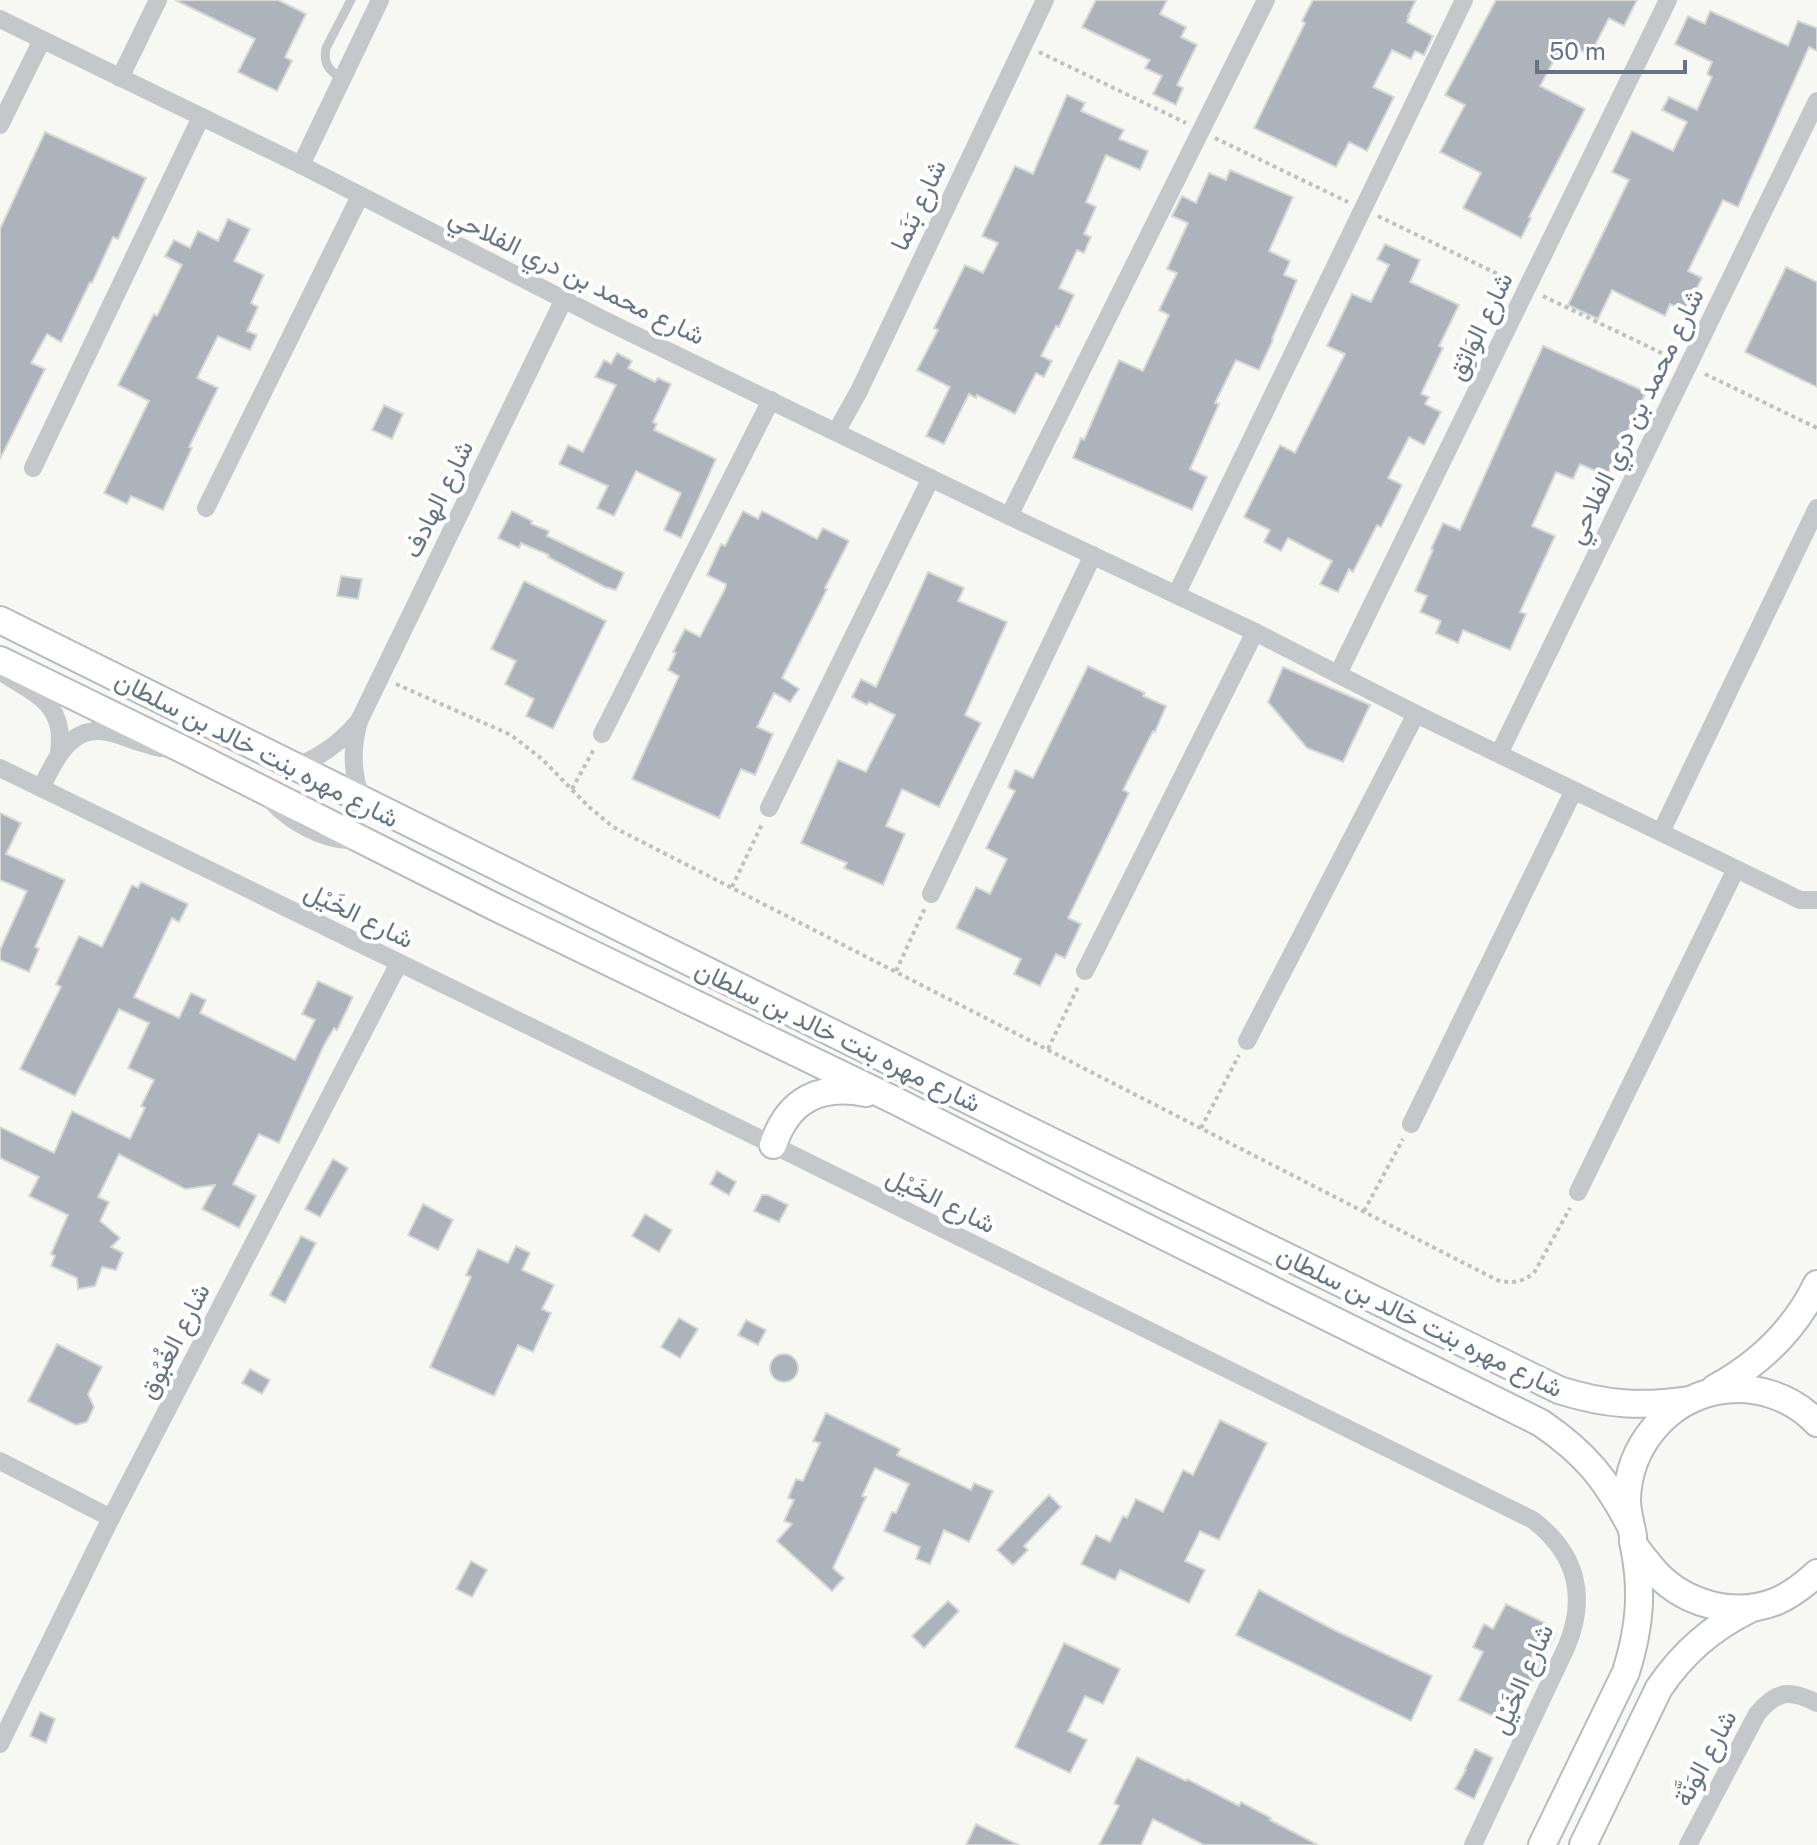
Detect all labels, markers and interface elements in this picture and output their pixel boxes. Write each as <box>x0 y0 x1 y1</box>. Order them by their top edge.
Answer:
scale bar <box>1537 24 1685 74</box>
text: 50 m <box>1549 37 1606 65</box>
street label: شارع بَنَما <box>883 154 955 256</box>
street label: شارع محمد بن دري الفلاحي <box>442 200 710 356</box>
street label: شارع الوَاثِق <box>1440 267 1522 386</box>
street label: شارع محمد بن دري الفلاحي <box>1559 283 1715 551</box>
street label: شارع الهادف <box>396 435 482 564</box>
street label: شارع مهره بنت خالد بن سلطان <box>109 663 404 836</box>
street label: شارع الخَيْل <box>298 875 419 957</box>
street label: شارع مهره بنت خالد بن سلطان <box>689 953 986 1121</box>
street label: شارع الخَيْل <box>880 1160 1001 1242</box>
street label: شارع مهره بنت خالد بن سلطان <box>1271 1238 1568 1406</box>
street label: شارع الغُبُوق <box>131 1278 219 1405</box>
street label: شارع الخَيْل <box>1483 1619 1562 1740</box>
street label: شارع الوَنَّة <box>1665 1704 1745 1813</box>

